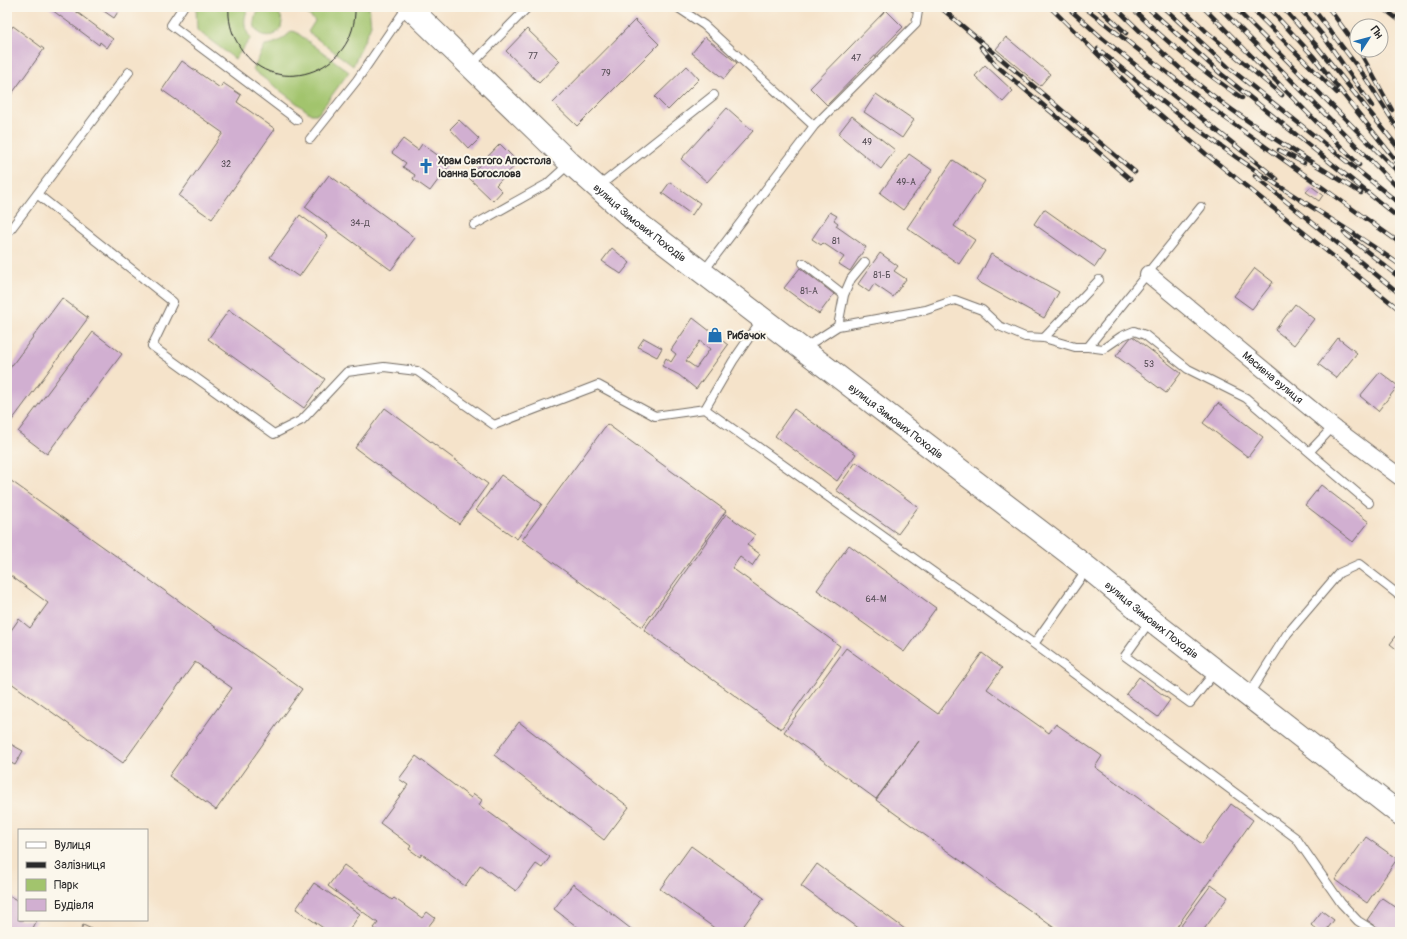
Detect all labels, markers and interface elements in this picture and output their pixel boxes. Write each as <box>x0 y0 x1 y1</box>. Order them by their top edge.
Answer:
north arrow <box>1349 18 1389 58</box>
text: Пн <box>1368 24 1386 42</box>
house number: 77 <box>528 51 538 62</box>
house number: 47 <box>851 53 861 64</box>
house number: 79 <box>601 68 611 79</box>
house number: 49 <box>862 137 872 148</box>
place label: Храм Святого Апостола Іоанна Богослова <box>438 154 551 180</box>
church icon: Храм Святого Апостола Іоанна Богослова <box>417 157 435 175</box>
house number: 32 <box>221 159 231 170</box>
house number: 49-А <box>896 177 916 188</box>
street label: вулиця Зимових Походів <box>591 181 689 264</box>
house number: 34-Д <box>350 218 370 229</box>
house number: 81 <box>832 236 840 247</box>
house number: 81-Б <box>873 270 891 281</box>
house number: 81-А <box>800 286 818 297</box>
shop icon: Рибачок <box>706 326 724 344</box>
place label: Рибачок <box>727 329 766 342</box>
street label: Масивна вулиця <box>1240 348 1306 406</box>
house number: 53 <box>1144 359 1154 370</box>
street label: вулиця Зимових Походів <box>846 380 946 461</box>
street label: вулиця Зимових Походів <box>1102 578 1201 661</box>
house number: 64-М <box>866 594 887 605</box>
legend <box>18 829 148 921</box>
text: Вулиця <box>54 838 91 853</box>
text: Залізниця <box>54 858 106 873</box>
text: Парк <box>54 878 79 893</box>
text: Будівля <box>54 898 94 913</box>

